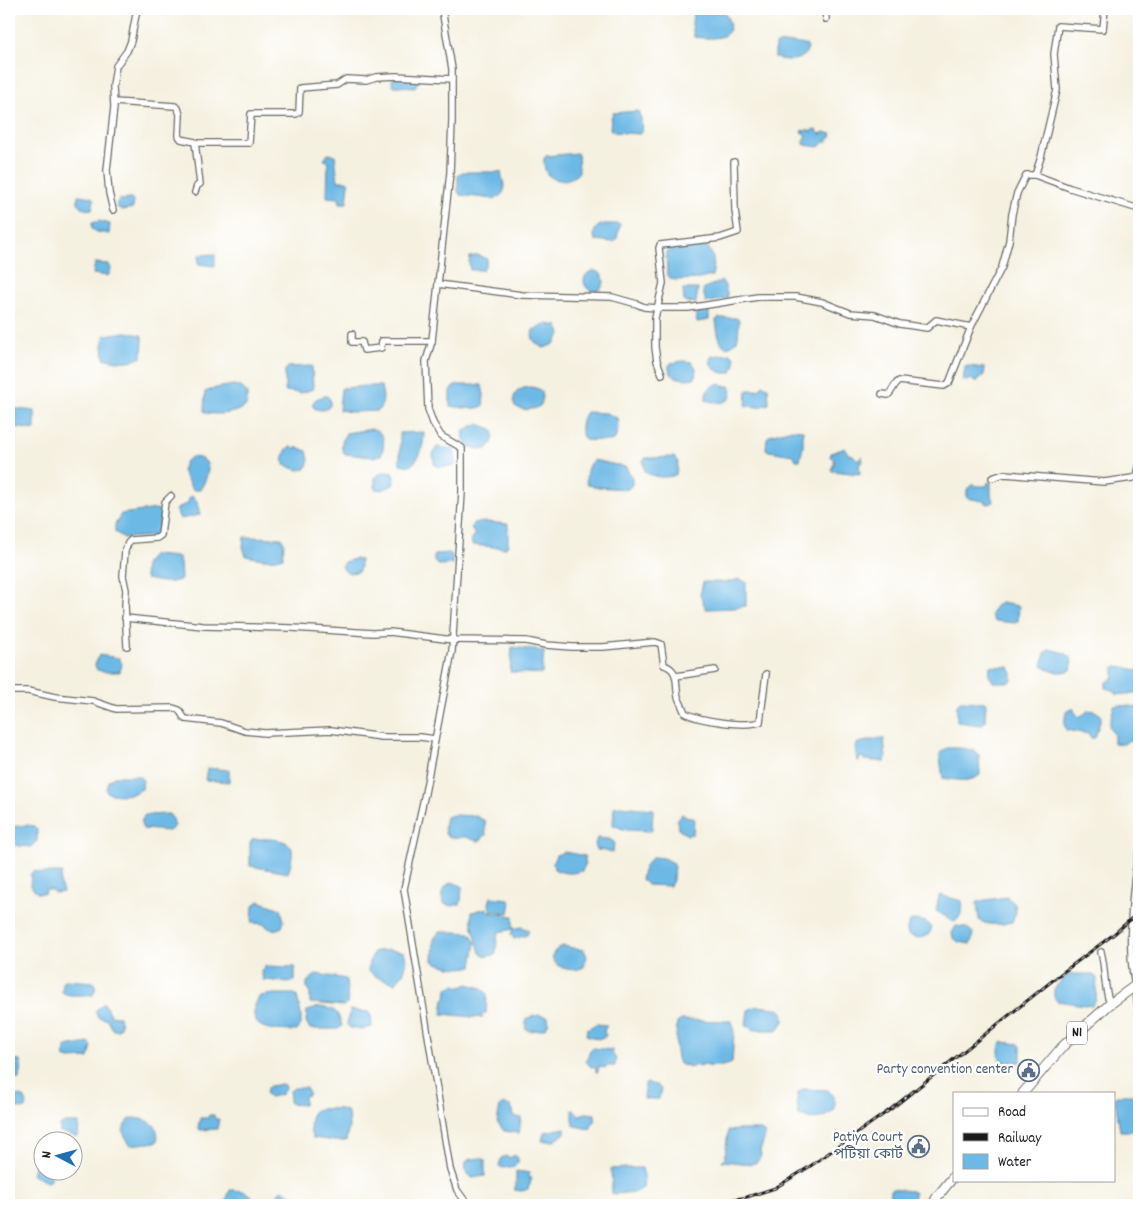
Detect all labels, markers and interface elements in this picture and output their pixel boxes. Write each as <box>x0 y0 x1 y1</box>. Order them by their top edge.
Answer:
road number: N1 <box>1067 1021 1087 1044</box>
public building icon: Party convention center <box>1017 1058 1041 1082</box>
place label: Party convention center <box>877 1059 1013 1081</box>
legend <box>953 1092 1116 1182</box>
text: Road <box>998 1102 1026 1124</box>
place label: Patiya Court পটিয়া কোর্ট <box>833 1127 904 1166</box>
text: Railway <box>998 1128 1042 1150</box>
north arrow <box>32 1132 82 1182</box>
public building icon: Patiya Court পটিয়া কোর্ট <box>907 1135 931 1159</box>
text: N <box>37 1150 57 1159</box>
text: Water <box>998 1152 1032 1174</box>

